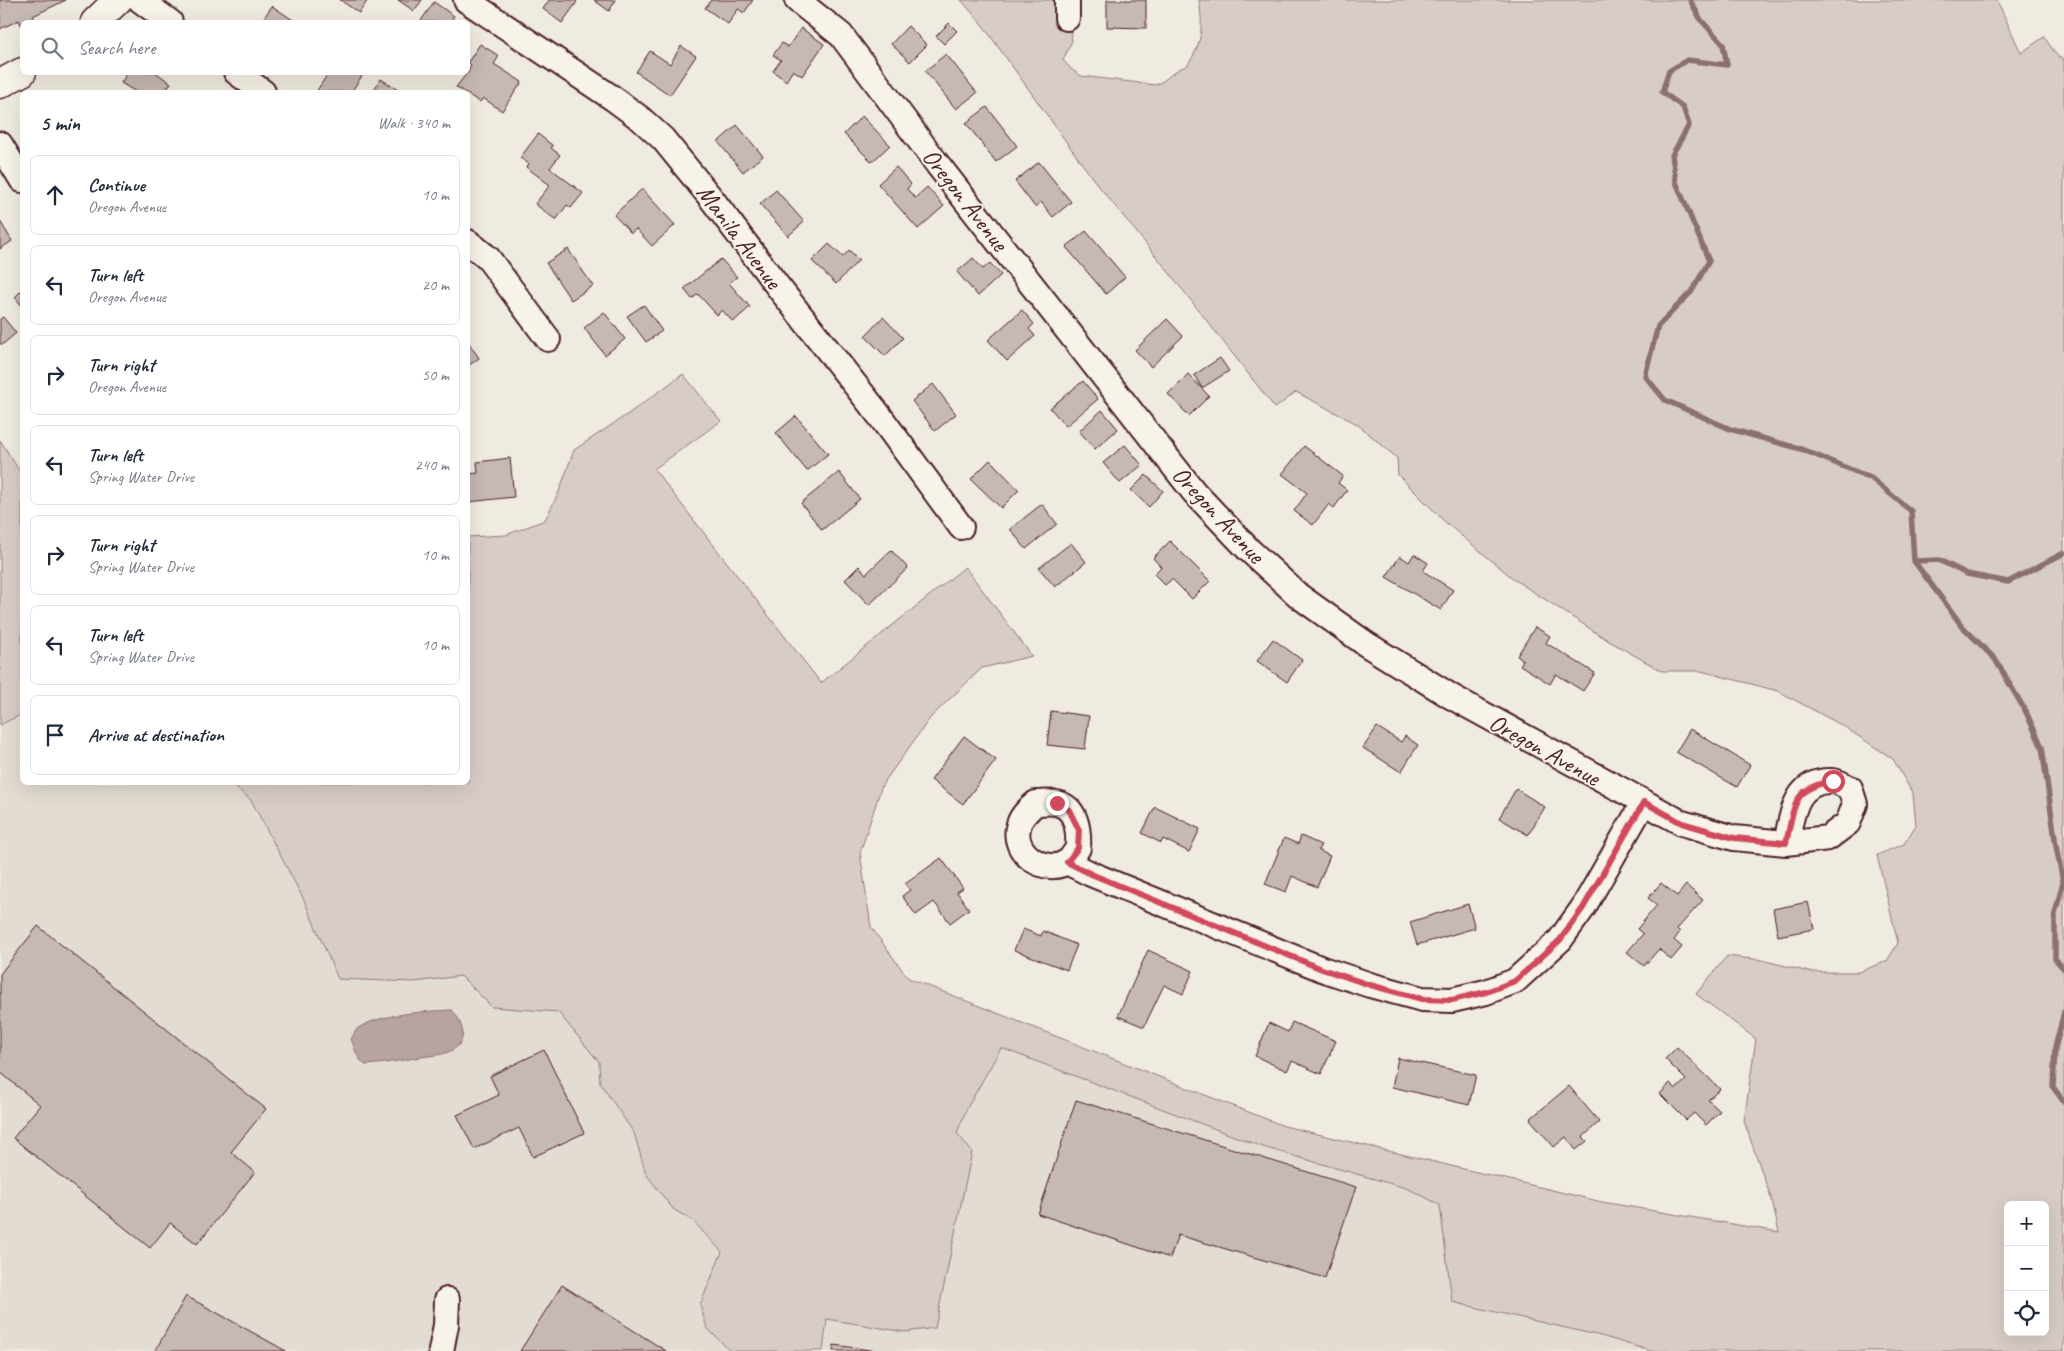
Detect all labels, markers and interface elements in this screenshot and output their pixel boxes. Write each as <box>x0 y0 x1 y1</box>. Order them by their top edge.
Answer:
search box <box>20 20 470 75</box>
icon: search <box>38 34 66 62</box>
text: Search here <box>78 36 155 60</box>
text: 5 min <box>40 110 80 136</box>
text: Walk · 340 m <box>378 113 450 133</box>
street label: Oregon Avenue <box>915 142 1017 259</box>
text: Continue <box>88 173 145 197</box>
street label: Manila Avenue <box>689 178 790 297</box>
icon: ahead <box>41 181 69 209</box>
text: 10 m <box>422 185 449 205</box>
text: Oregon Avenue <box>88 197 166 217</box>
text: Turn left <box>88 263 143 287</box>
icon: left <box>41 271 69 299</box>
text: 20 m <box>422 275 449 295</box>
text: Oregon Avenue <box>88 287 166 307</box>
text: Turn right <box>88 353 155 377</box>
icon: right <box>41 361 69 389</box>
text: 50 m <box>422 365 449 385</box>
text: Oregon Avenue <box>88 377 166 397</box>
text: Turn left <box>88 443 143 467</box>
icon: left <box>41 451 69 479</box>
text: 240 m <box>415 455 449 475</box>
street label: Oregon Avenue <box>1165 459 1273 572</box>
text: Spring Water Drive <box>88 467 194 487</box>
text: Turn right <box>88 533 155 557</box>
icon: right <box>41 541 69 569</box>
text: 10 m <box>422 545 449 565</box>
text: Spring Water Drive <box>88 557 194 577</box>
text: Turn left <box>88 623 143 647</box>
icon: left <box>41 631 69 659</box>
text: 10 m <box>422 635 449 655</box>
text: Spring Water Drive <box>88 647 194 667</box>
street label: Oregon Avenue <box>1483 706 1607 794</box>
icon: arrive <box>41 721 69 749</box>
text: Arrive at destination <box>88 723 224 747</box>
route start <box>1822 770 1845 793</box>
route end <box>1046 792 1069 815</box>
map controls <box>2004 1201 2049 1336</box>
button: + <box>2004 1201 2049 1246</box>
button: − <box>2004 1246 2049 1291</box>
button: locate <box>2004 1291 2049 1336</box>

